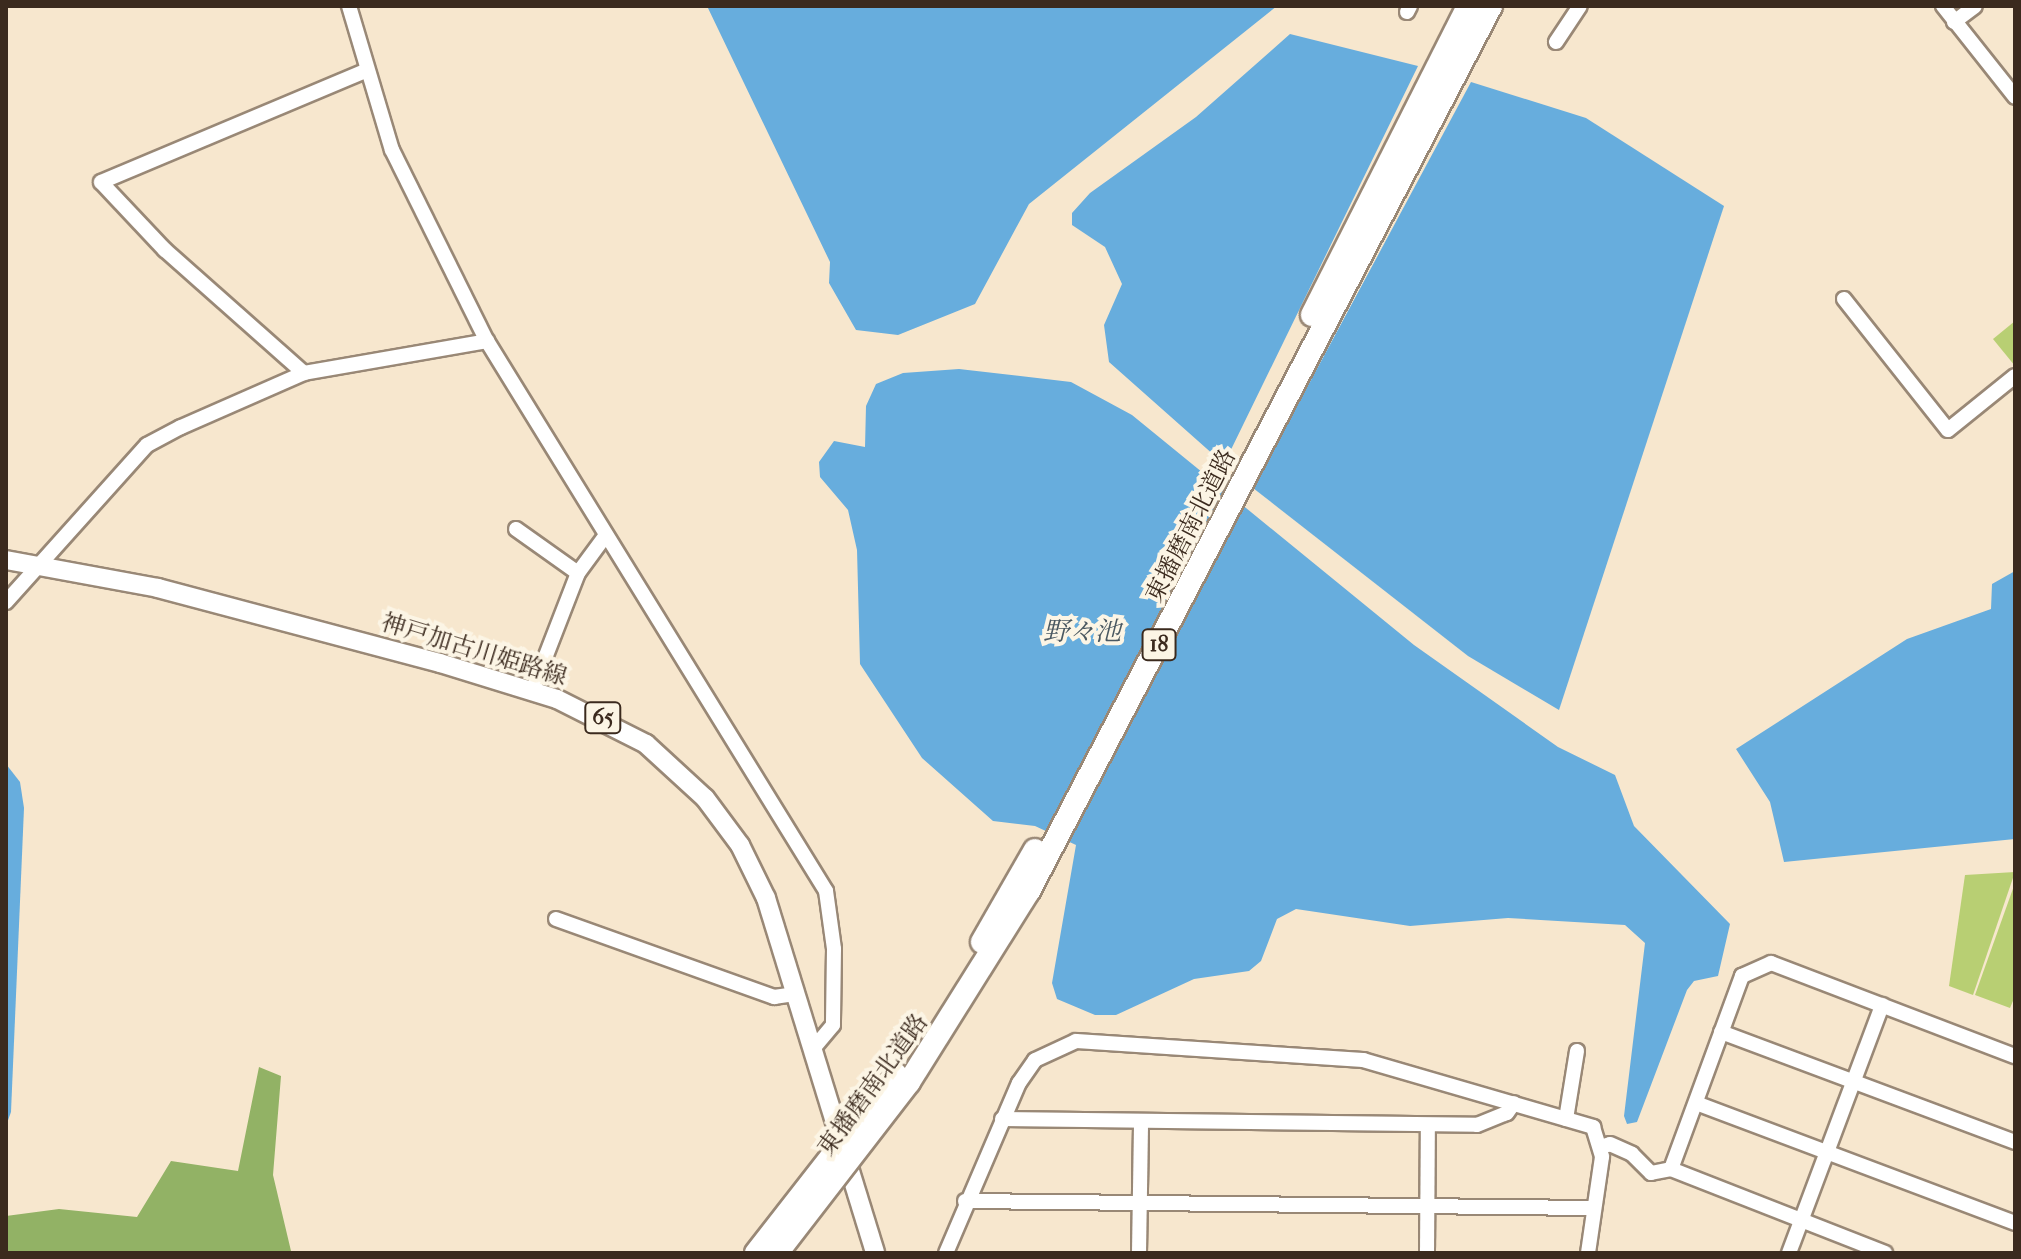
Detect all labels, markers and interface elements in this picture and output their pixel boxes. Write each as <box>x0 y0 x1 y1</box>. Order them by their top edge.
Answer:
street label: 東播磨南北道路 <box>1140 445 1242 607</box>
street label: 神戸加古川姫路線 <box>378 608 570 692</box>
water label: 野々池 <box>1043 616 1121 648</box>
road number: 18 <box>1141 627 1177 663</box>
road number: 65 <box>583 700 623 736</box>
street label: 東播磨南北道路 <box>812 1009 934 1161</box>

